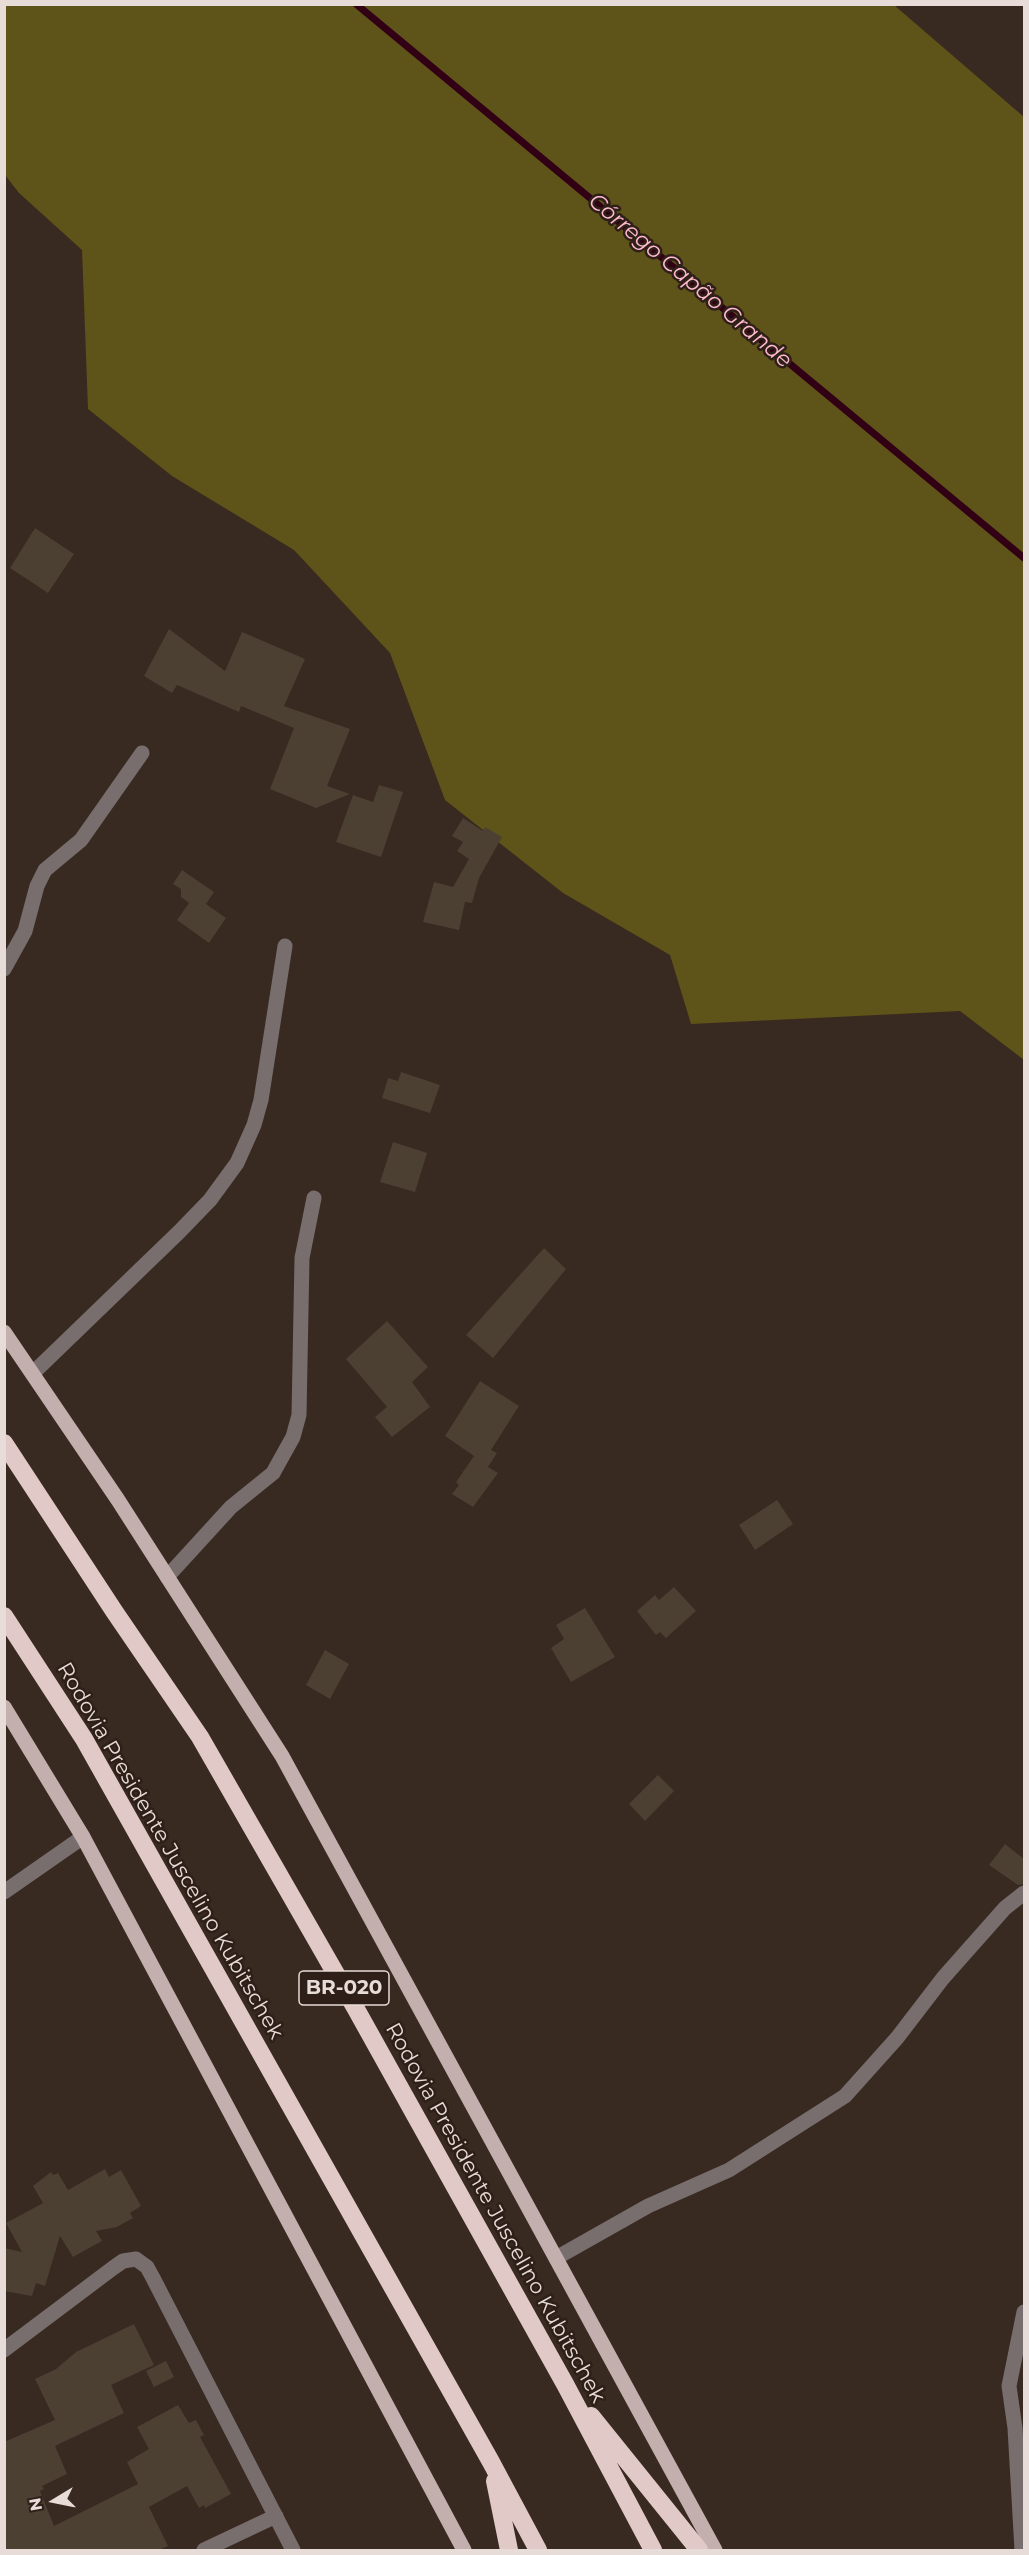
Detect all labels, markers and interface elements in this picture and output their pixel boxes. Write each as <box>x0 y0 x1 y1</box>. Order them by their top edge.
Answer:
water label: Córrego Capão Grande <box>583 188 797 374</box>
street label: Rodovia Presidente Juscelino Kubitschek <box>51 1658 289 2044</box>
road number: BR-020 <box>299 1971 389 2005</box>
street label: Rodovia Presidente Juscelino Kubitschek <box>380 2019 610 2407</box>
north arrow <box>24 2471 84 2531</box>
text: N <box>25 2496 46 2512</box>

